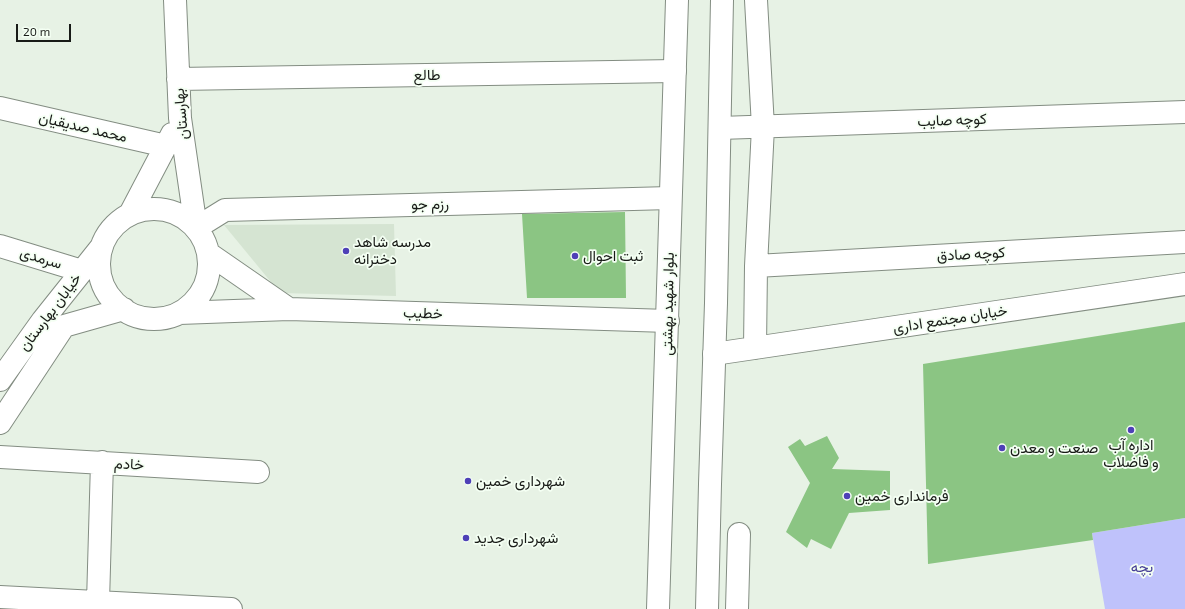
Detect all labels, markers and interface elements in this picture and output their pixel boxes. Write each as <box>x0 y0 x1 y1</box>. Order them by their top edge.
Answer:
scale bar <box>18 16 73 42</box>
text: 20 m <box>23 24 50 38</box>
street label: طالع <box>413 66 441 84</box>
street label: بهارستان <box>170 88 192 140</box>
street label: محمد صدیقیان <box>37 108 129 146</box>
street label: کوچه صایب <box>917 110 987 130</box>
street label: رزم جو <box>411 195 449 213</box>
place label: مدرسه شاهد دخترانه <box>354 233 431 268</box>
street label: سرمدی <box>18 243 64 273</box>
street label: کوچه صادق <box>936 243 1006 265</box>
marker: مدرسه شاهد دخترانه <box>341 246 351 256</box>
place label: ثبت احوال <box>583 247 643 265</box>
marker: ثبت احوال <box>570 251 580 261</box>
street label: بلوار شهید بهشتی <box>658 252 678 356</box>
street label: خیابان بهارستان <box>15 270 85 354</box>
street label: خیابان مجتمع اداری <box>891 301 1009 337</box>
street label: خطیب <box>403 303 443 323</box>
marker: اداره آب و فاضلاب <box>1126 425 1136 435</box>
place label: اداره آب و فاضلاب <box>1103 436 1159 471</box>
place label: صنعت و معدن <box>1010 439 1098 457</box>
marker: صنعت و معدن <box>997 443 1007 453</box>
street label: خادم <box>114 454 144 474</box>
place label: شهرداری خمین <box>476 472 565 490</box>
marker: شهرداری خمین <box>463 476 473 486</box>
place label: فرمانداری خمین <box>855 487 949 505</box>
marker: فرمانداری خمین <box>842 491 852 501</box>
place label: شهرداری جدید <box>474 529 558 547</box>
marker: شهرداری جدید <box>461 533 471 543</box>
park label: بچه <box>1131 558 1153 576</box>

